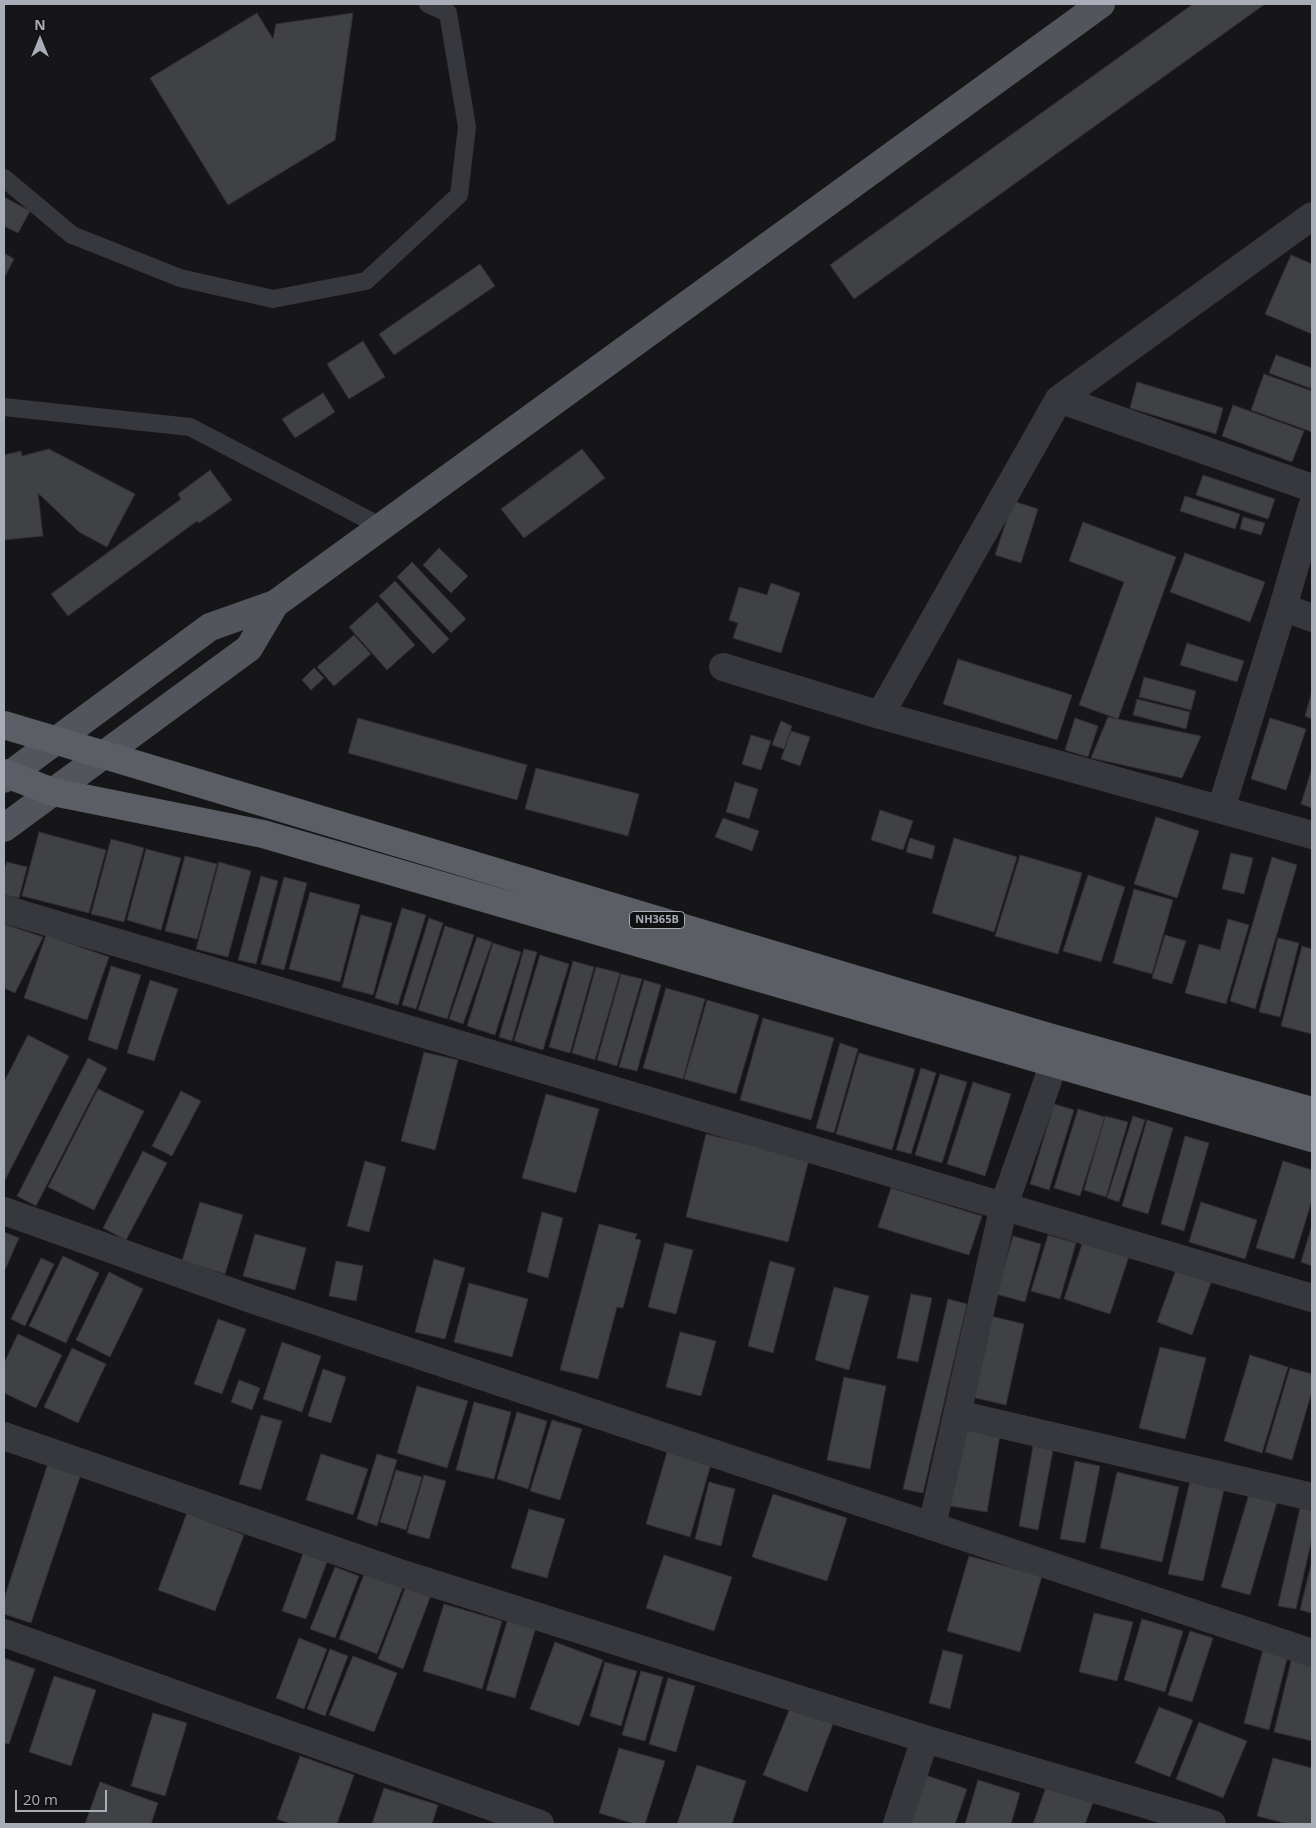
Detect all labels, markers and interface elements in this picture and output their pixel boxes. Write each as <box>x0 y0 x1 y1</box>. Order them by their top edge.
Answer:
north arrow <box>15 15 65 65</box>
text: N <box>34 15 46 34</box>
road number: NH365B <box>630 912 684 928</box>
scale bar <box>18 1780 110 1812</box>
text: 20 m <box>23 1789 58 1809</box>

